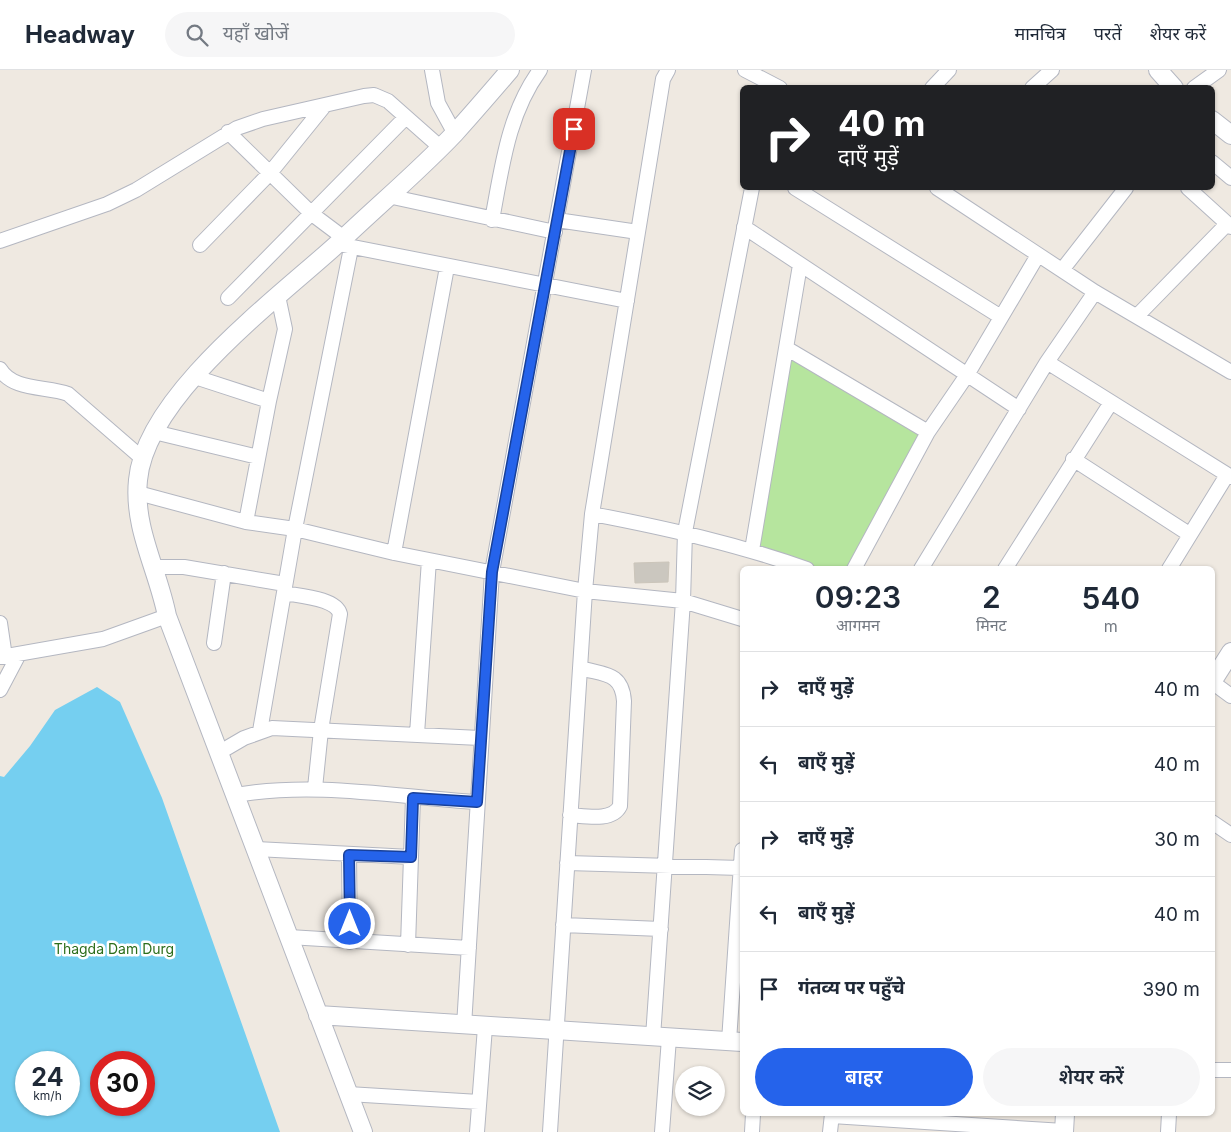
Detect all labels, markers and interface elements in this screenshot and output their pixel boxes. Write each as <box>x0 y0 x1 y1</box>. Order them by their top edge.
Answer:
search box <box>165 12 515 57</box>
text: Headway <box>25 20 135 49</box>
icon: search <box>183 21 211 49</box>
text: यहाँ खोजें <box>223 22 289 45</box>
text: मानचित्र <box>1014 23 1066 44</box>
text: परतें <box>1094 23 1122 44</box>
text: शेयर करें <box>1150 23 1206 44</box>
text: 40 m <box>838 102 926 144</box>
icon: right <box>755 105 820 170</box>
pin <box>553 108 595 150</box>
icon: arrive <box>560 115 588 143</box>
text: दाएँ मुड़ें <box>838 144 899 170</box>
text: 09:23 <box>815 579 901 615</box>
text: 2 <box>982 579 1001 615</box>
text: 540 <box>1082 580 1140 616</box>
text: आगमन <box>836 615 880 635</box>
text: मिनट <box>976 615 1007 635</box>
text: m <box>1104 616 1118 636</box>
icon: right <box>755 675 783 703</box>
text: दाएँ मुड़ें <box>798 676 854 699</box>
text: 40 m <box>1154 678 1200 701</box>
icon: left <box>755 750 783 778</box>
text: बाएँ मुड़ें <box>798 751 855 774</box>
text: 40 m <box>1154 753 1200 776</box>
icon: right <box>755 825 783 853</box>
text: दाएँ मुड़ें <box>798 826 854 849</box>
text: 30 m <box>1154 828 1200 851</box>
position arrow <box>323 897 375 949</box>
icon: left <box>755 900 783 928</box>
text: बाएँ मुड़ें <box>798 901 855 924</box>
text: 40 m <box>1154 903 1200 926</box>
park label: Thagda Dam Durg <box>54 940 174 957</box>
icon: arrive <box>755 975 783 1003</box>
text: गंतव्य पर पहुँचे <box>798 976 905 999</box>
text: 390 m <box>1143 978 1200 1001</box>
button: बाहर <box>755 1048 973 1106</box>
button: शेयर करें <box>983 1048 1200 1106</box>
speed limit sign: 30 <box>90 1051 155 1116</box>
text: 24 <box>31 1062 64 1092</box>
map controls <box>675 1066 725 1116</box>
button: layers <box>675 1066 725 1116</box>
text: km/h <box>33 1088 62 1103</box>

